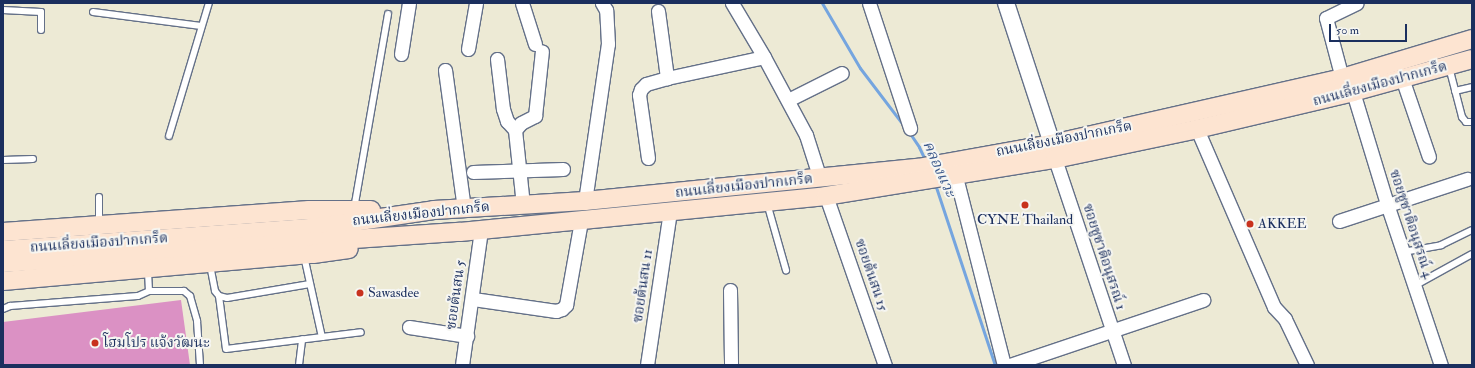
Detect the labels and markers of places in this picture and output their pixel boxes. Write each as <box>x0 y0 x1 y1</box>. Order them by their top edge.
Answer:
marker: CYNE Thailand <box>1020 200 1030 210</box>
place label: CYNE Thailand <box>977 212 1073 228</box>
place label: AKKEE <box>1258 216 1307 232</box>
marker: AKKEE <box>1245 219 1255 229</box>
place label: Sawasdee <box>368 285 419 301</box>
marker: Sawasdee <box>355 288 365 298</box>
place label: โฮมโปร แจ้งวัฒนะ <box>103 335 210 351</box>
marker: โฮมโปร แจ้งวัฒนะ <box>90 338 100 348</box>

